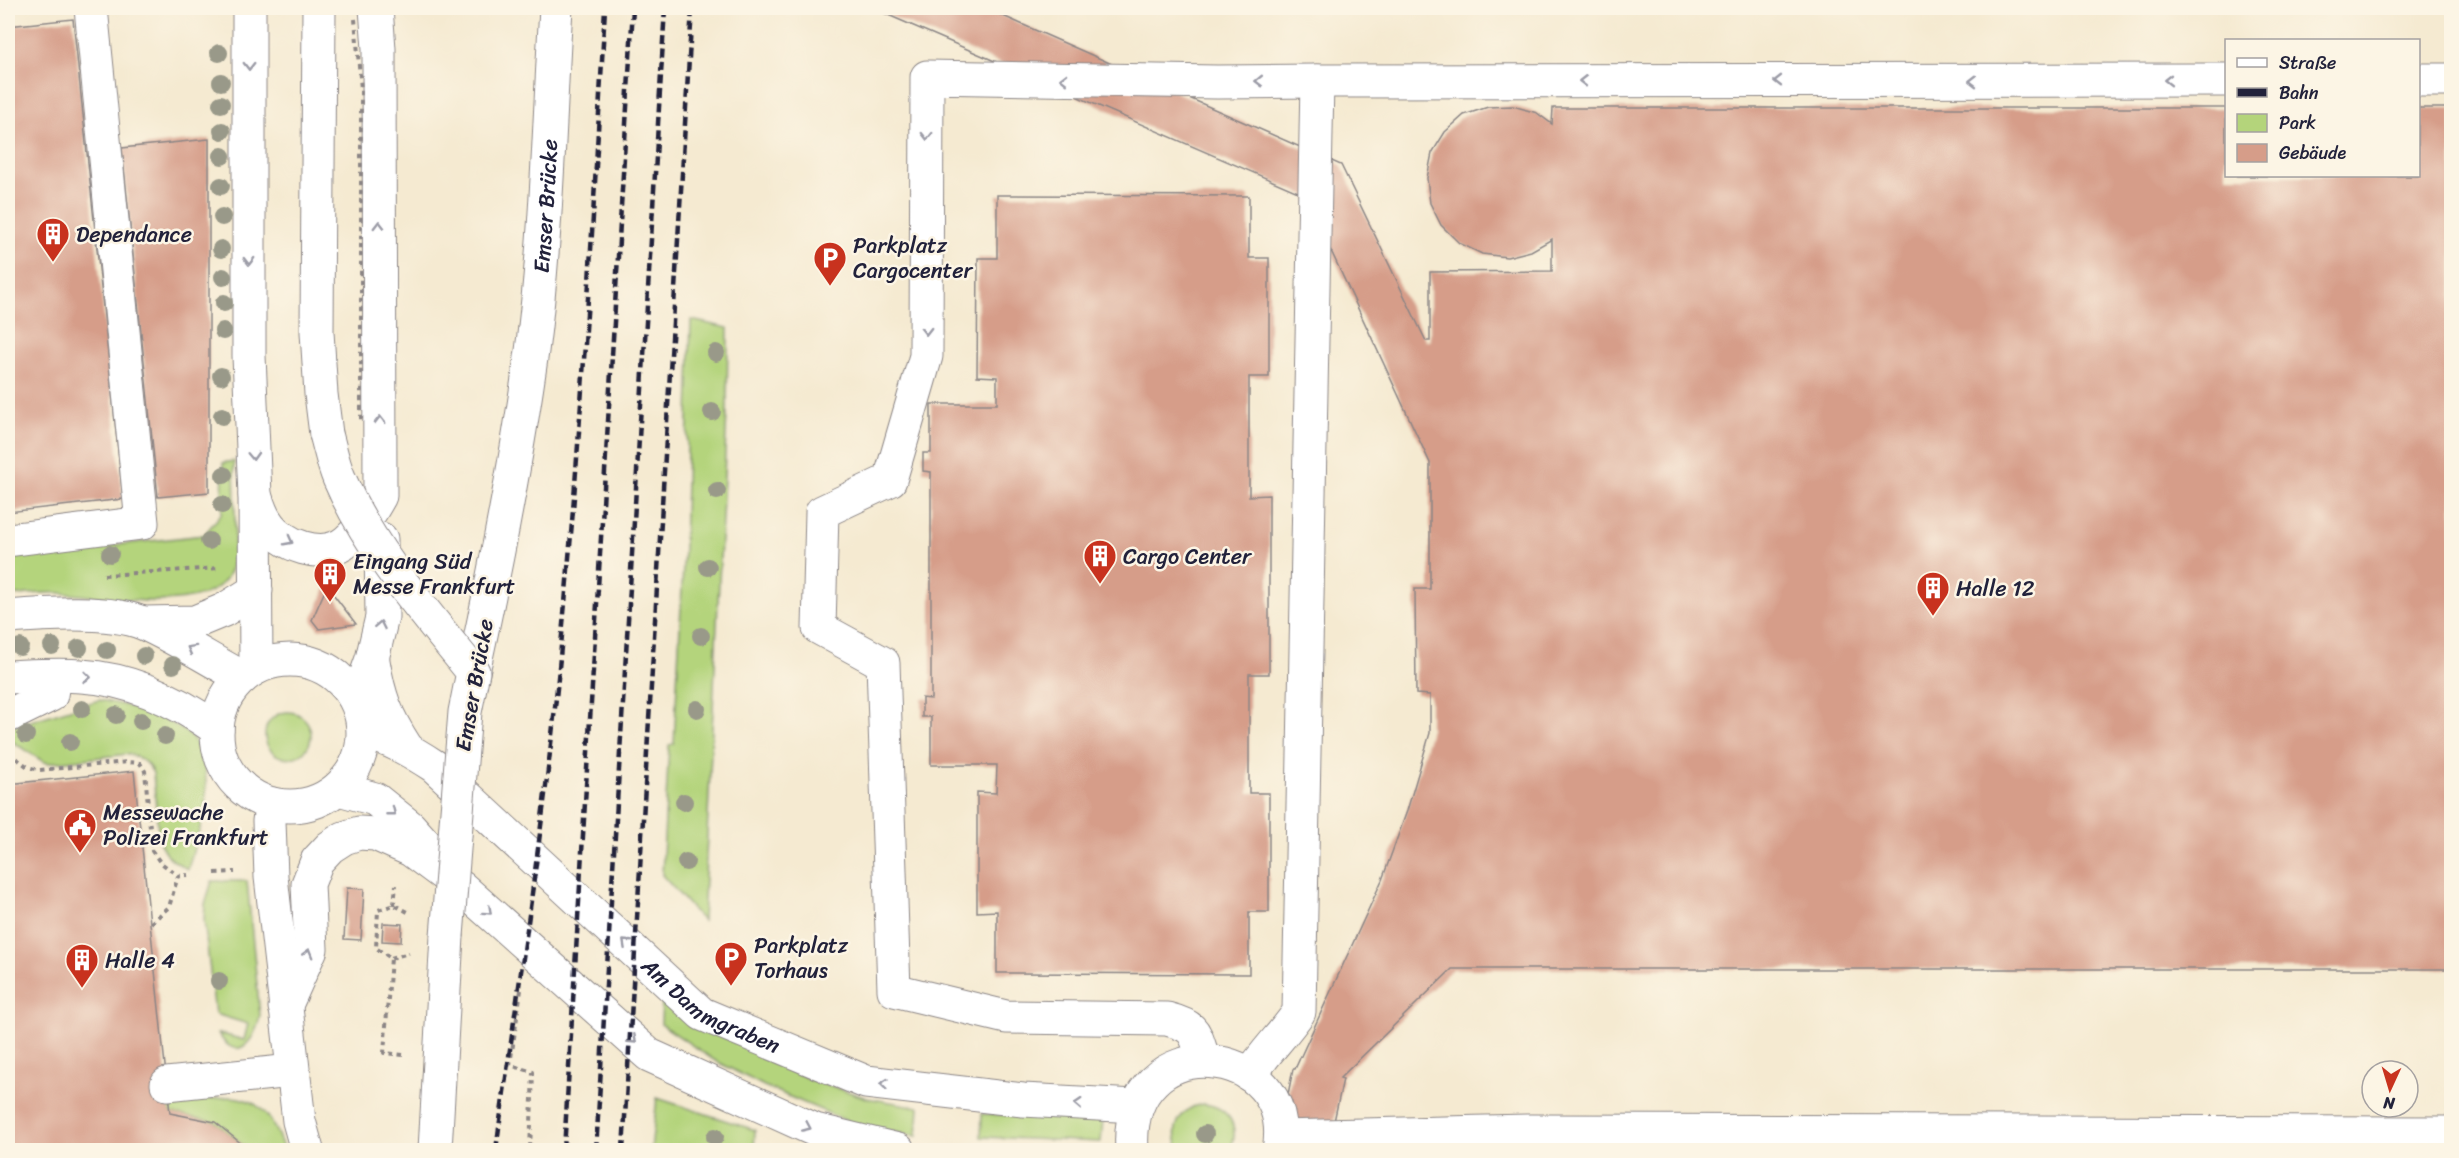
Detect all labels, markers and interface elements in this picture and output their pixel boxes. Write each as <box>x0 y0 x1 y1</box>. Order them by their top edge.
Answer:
legend <box>2225 39 2420 177</box>
text: Straße <box>2279 47 2336 79</box>
one-way arrow <box>243 61 255 70</box>
one-way arrow <box>1059 73 1068 85</box>
one-way arrow <box>2164 74 2173 86</box>
one-way arrow <box>1254 75 1263 87</box>
one-way arrow <box>1579 75 1588 87</box>
one-way arrow <box>1774 75 1783 87</box>
one-way arrow <box>1969 75 1978 87</box>
text: Bahn <box>2279 77 2319 109</box>
text: Park <box>2279 107 2316 139</box>
one-way arrow <box>921 132 933 141</box>
text: Gebäude <box>2279 137 2347 169</box>
street label: Emser Brücke <box>521 138 569 275</box>
place label: Dependance <box>76 215 192 254</box>
building icon: Dependance <box>35 216 71 263</box>
one-way arrow <box>373 220 385 229</box>
place label: Parkplatz Cargocenter <box>853 226 973 290</box>
parking icon: Parkplatz Cargocenter <box>812 240 848 287</box>
one-way arrow <box>243 256 255 265</box>
one-way arrow <box>920 327 932 336</box>
one-way arrow <box>374 415 386 424</box>
one-way arrow <box>247 451 260 460</box>
one-way arrow <box>283 534 293 545</box>
place label: Cargo Center <box>1123 537 1253 576</box>
building icon: Cargo Center <box>1082 538 1118 585</box>
place label: Eingang Süd Messe Frankfurt <box>353 542 515 606</box>
building icon: Eingang Süd Messe Frankfurt <box>312 556 348 603</box>
place label: Halle 12 <box>1956 569 2035 608</box>
building icon: Halle 12 <box>1915 570 1951 617</box>
street label: Emser Brücke <box>443 616 505 754</box>
one-way arrow <box>373 620 386 630</box>
one-way arrow <box>187 645 197 656</box>
one-way arrow <box>82 670 91 682</box>
place label: Messewache Polizei Frankfurt <box>103 793 269 857</box>
one-way arrow <box>385 804 396 815</box>
public building icon: Messewache Polizei Frankfurt <box>62 807 98 854</box>
one-way arrow <box>481 904 492 915</box>
place label: Parkplatz Torhaus <box>754 926 849 990</box>
one-way arrow <box>622 939 632 950</box>
parking icon: Parkplatz Torhaus <box>713 940 749 987</box>
place label: Halle 4 <box>105 941 175 980</box>
building icon: Halle 4 <box>64 942 100 989</box>
street label: Am Dammgraben <box>631 947 787 1064</box>
one-way arrow <box>300 949 313 959</box>
one-way arrow <box>627 1033 637 1044</box>
north arrow <box>2360 1059 2420 1119</box>
one-way arrow <box>879 1078 889 1091</box>
text: N <box>2382 1089 2397 1118</box>
one-way arrow <box>1073 1097 1082 1110</box>
one-way arrow <box>801 1119 812 1131</box>

